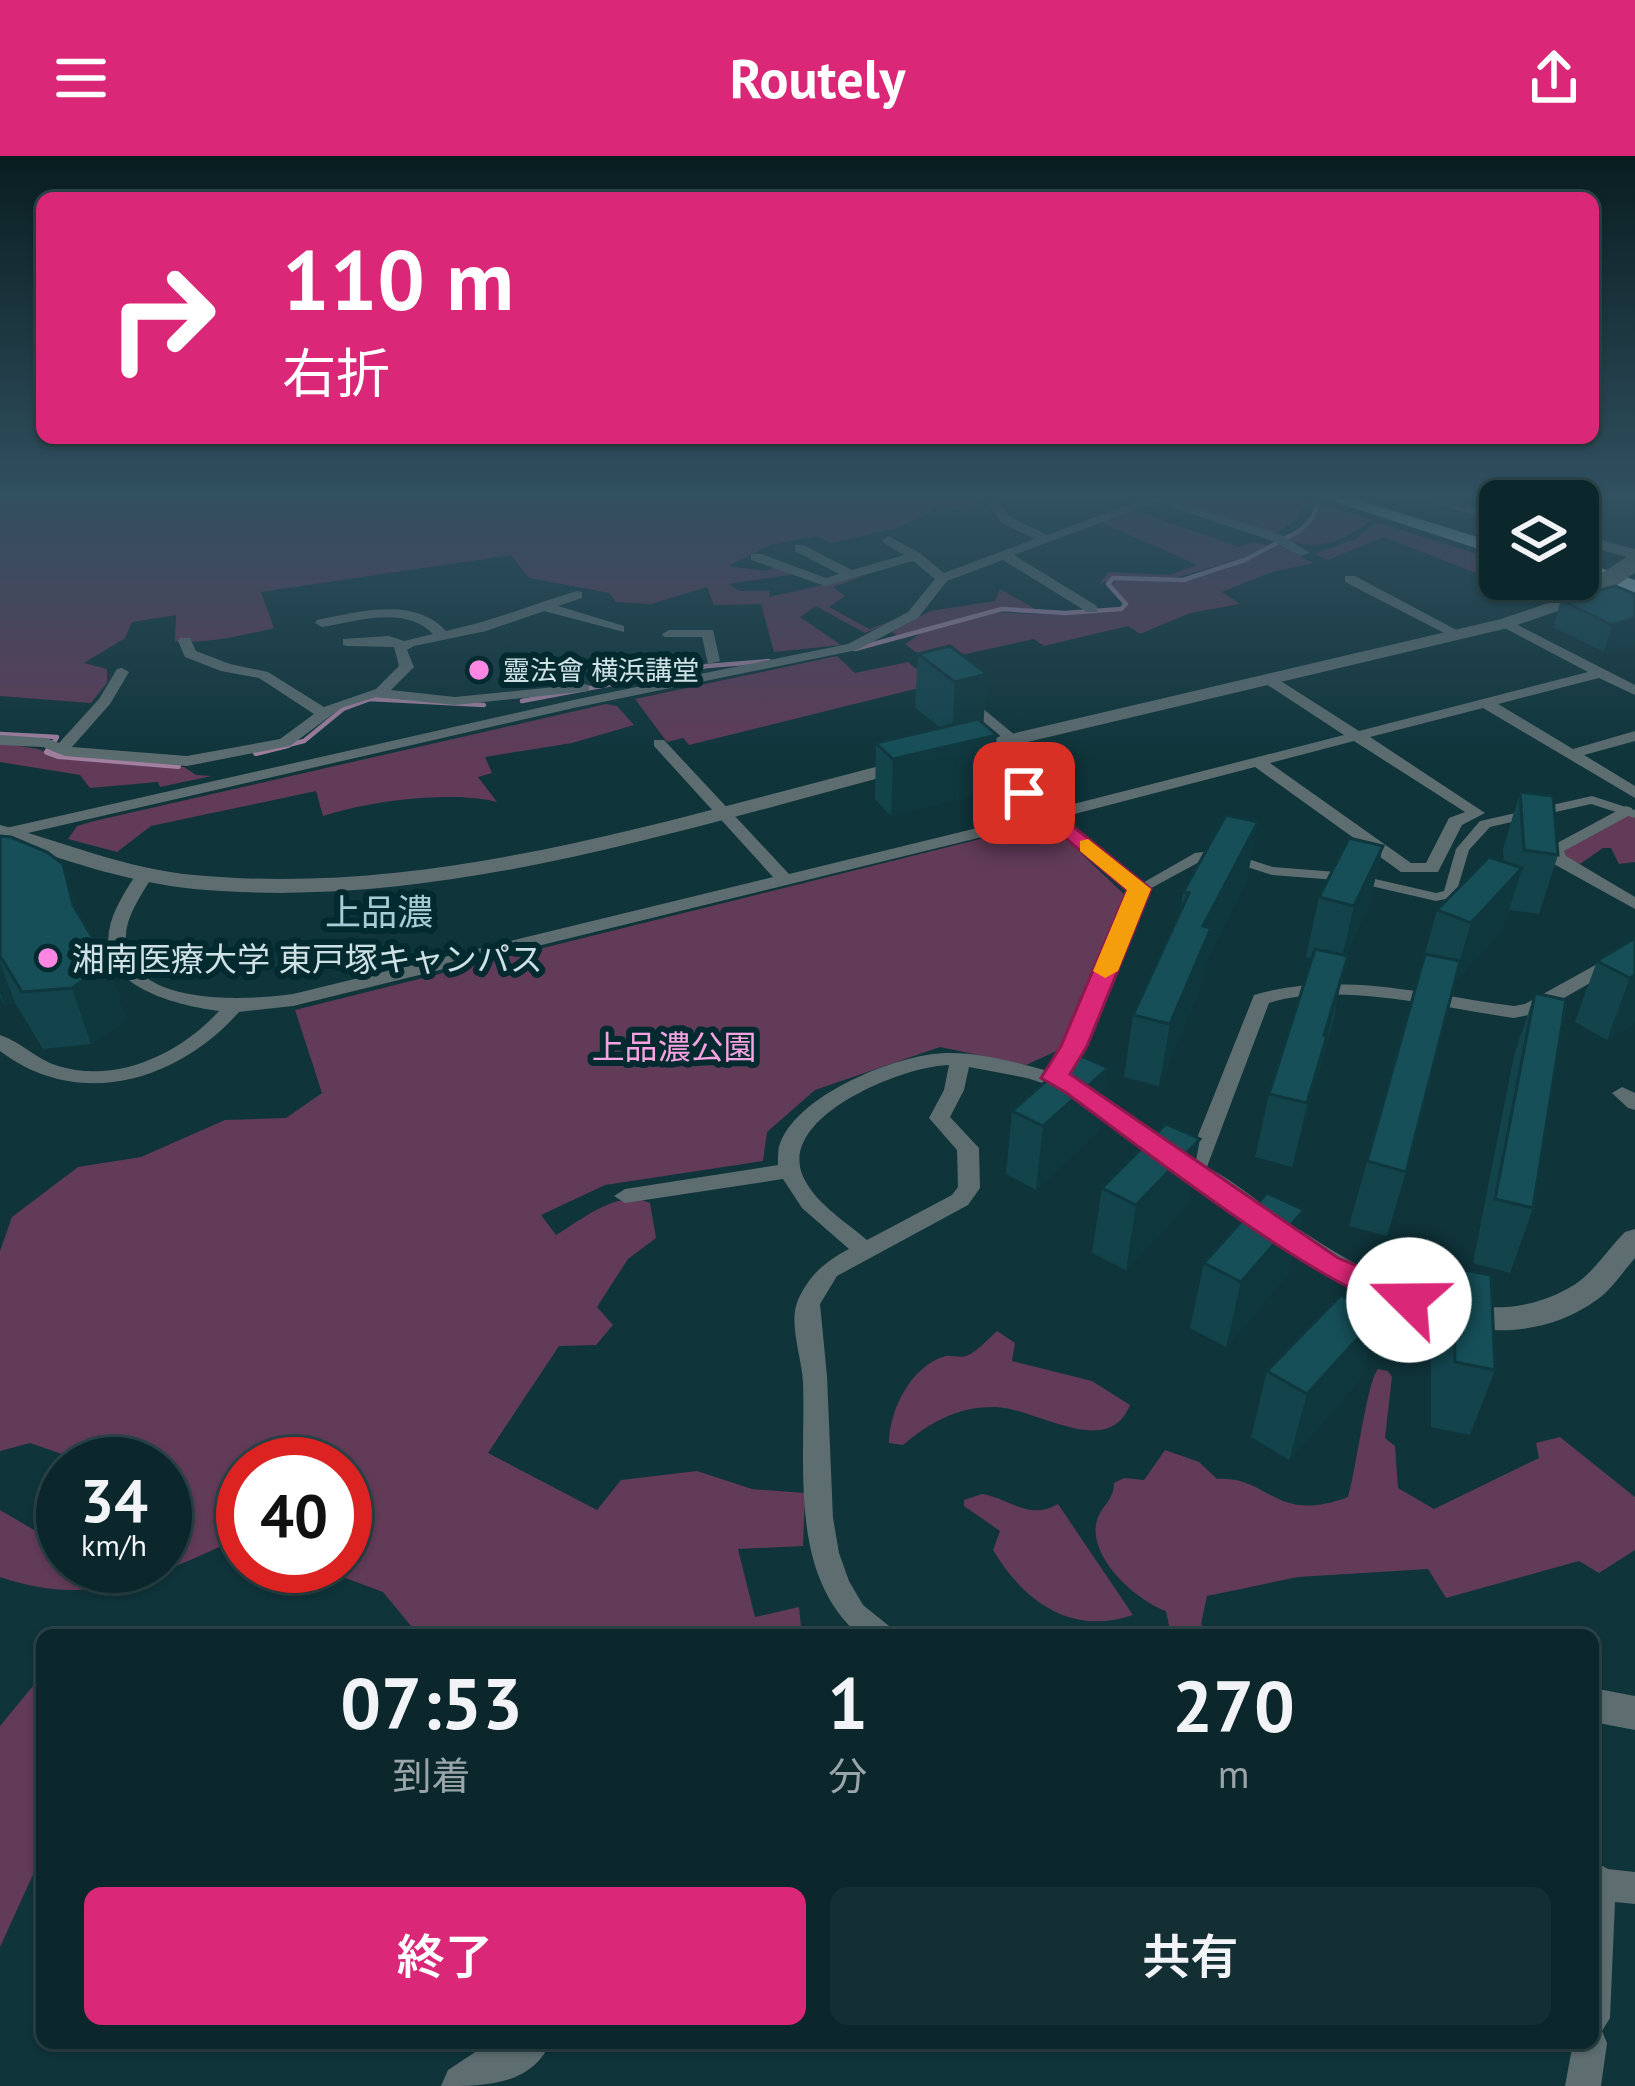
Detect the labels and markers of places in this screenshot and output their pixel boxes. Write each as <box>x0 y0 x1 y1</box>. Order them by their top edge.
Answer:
place label: 靈法會 横浜講堂 <box>503 653 699 687</box>
marker: 靈法會 横浜講堂 <box>466 657 492 683</box>
pin <box>973 742 1075 844</box>
place label: 湘南医療大学 東戸塚キャンパス <box>72 937 543 980</box>
marker: 湘南医療大学 東戸塚キャンパス <box>35 945 61 971</box>

